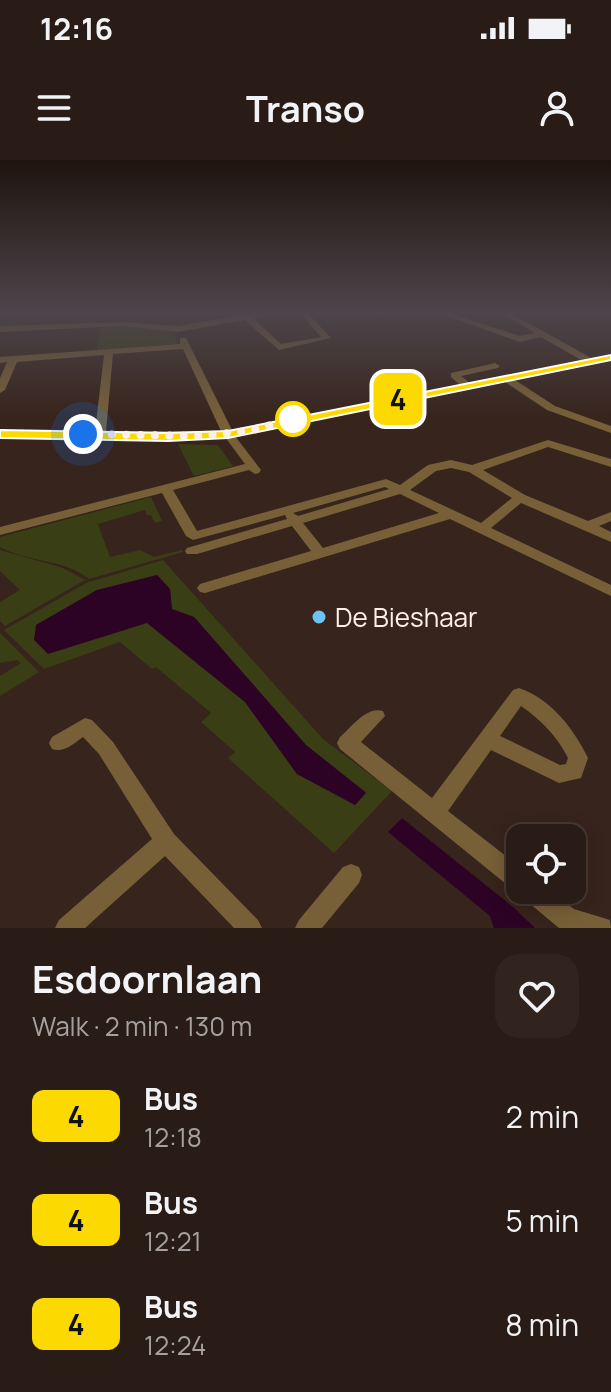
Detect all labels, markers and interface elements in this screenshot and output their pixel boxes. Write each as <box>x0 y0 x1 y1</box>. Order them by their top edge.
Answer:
text: 12:16 <box>40 8 113 49</box>
text: Transo <box>246 84 365 133</box>
icon: menu <box>32 86 76 130</box>
icon: person <box>535 86 579 130</box>
line badge: 4 <box>372 373 424 425</box>
text: 4 <box>389 380 407 418</box>
unlabelled marker <box>276 402 310 436</box>
your location <box>63 414 103 454</box>
place label: De Bieshaar <box>335 599 477 635</box>
marker: De Bieshaar <box>310 608 328 626</box>
map controls <box>506 824 586 904</box>
button: locate <box>506 824 586 904</box>
text: Esdoornlaan <box>32 952 262 1004</box>
button: heart <box>495 954 579 1038</box>
text: Walk · 2 min · 130 m <box>32 1008 252 1044</box>
text: Bus <box>144 1078 198 1119</box>
text: 2 min <box>506 1096 579 1137</box>
text: 4 <box>67 1097 85 1135</box>
text: 12:18 <box>144 1119 202 1155</box>
text: Bus <box>144 1182 198 1223</box>
text: 5 min <box>505 1200 579 1241</box>
text: 4 <box>67 1201 85 1239</box>
text: 12:21 <box>144 1223 202 1259</box>
text: Bus <box>144 1286 198 1327</box>
text: 8 min <box>505 1304 579 1345</box>
text: 4 <box>67 1305 85 1343</box>
text: 12:24 <box>144 1327 206 1363</box>

